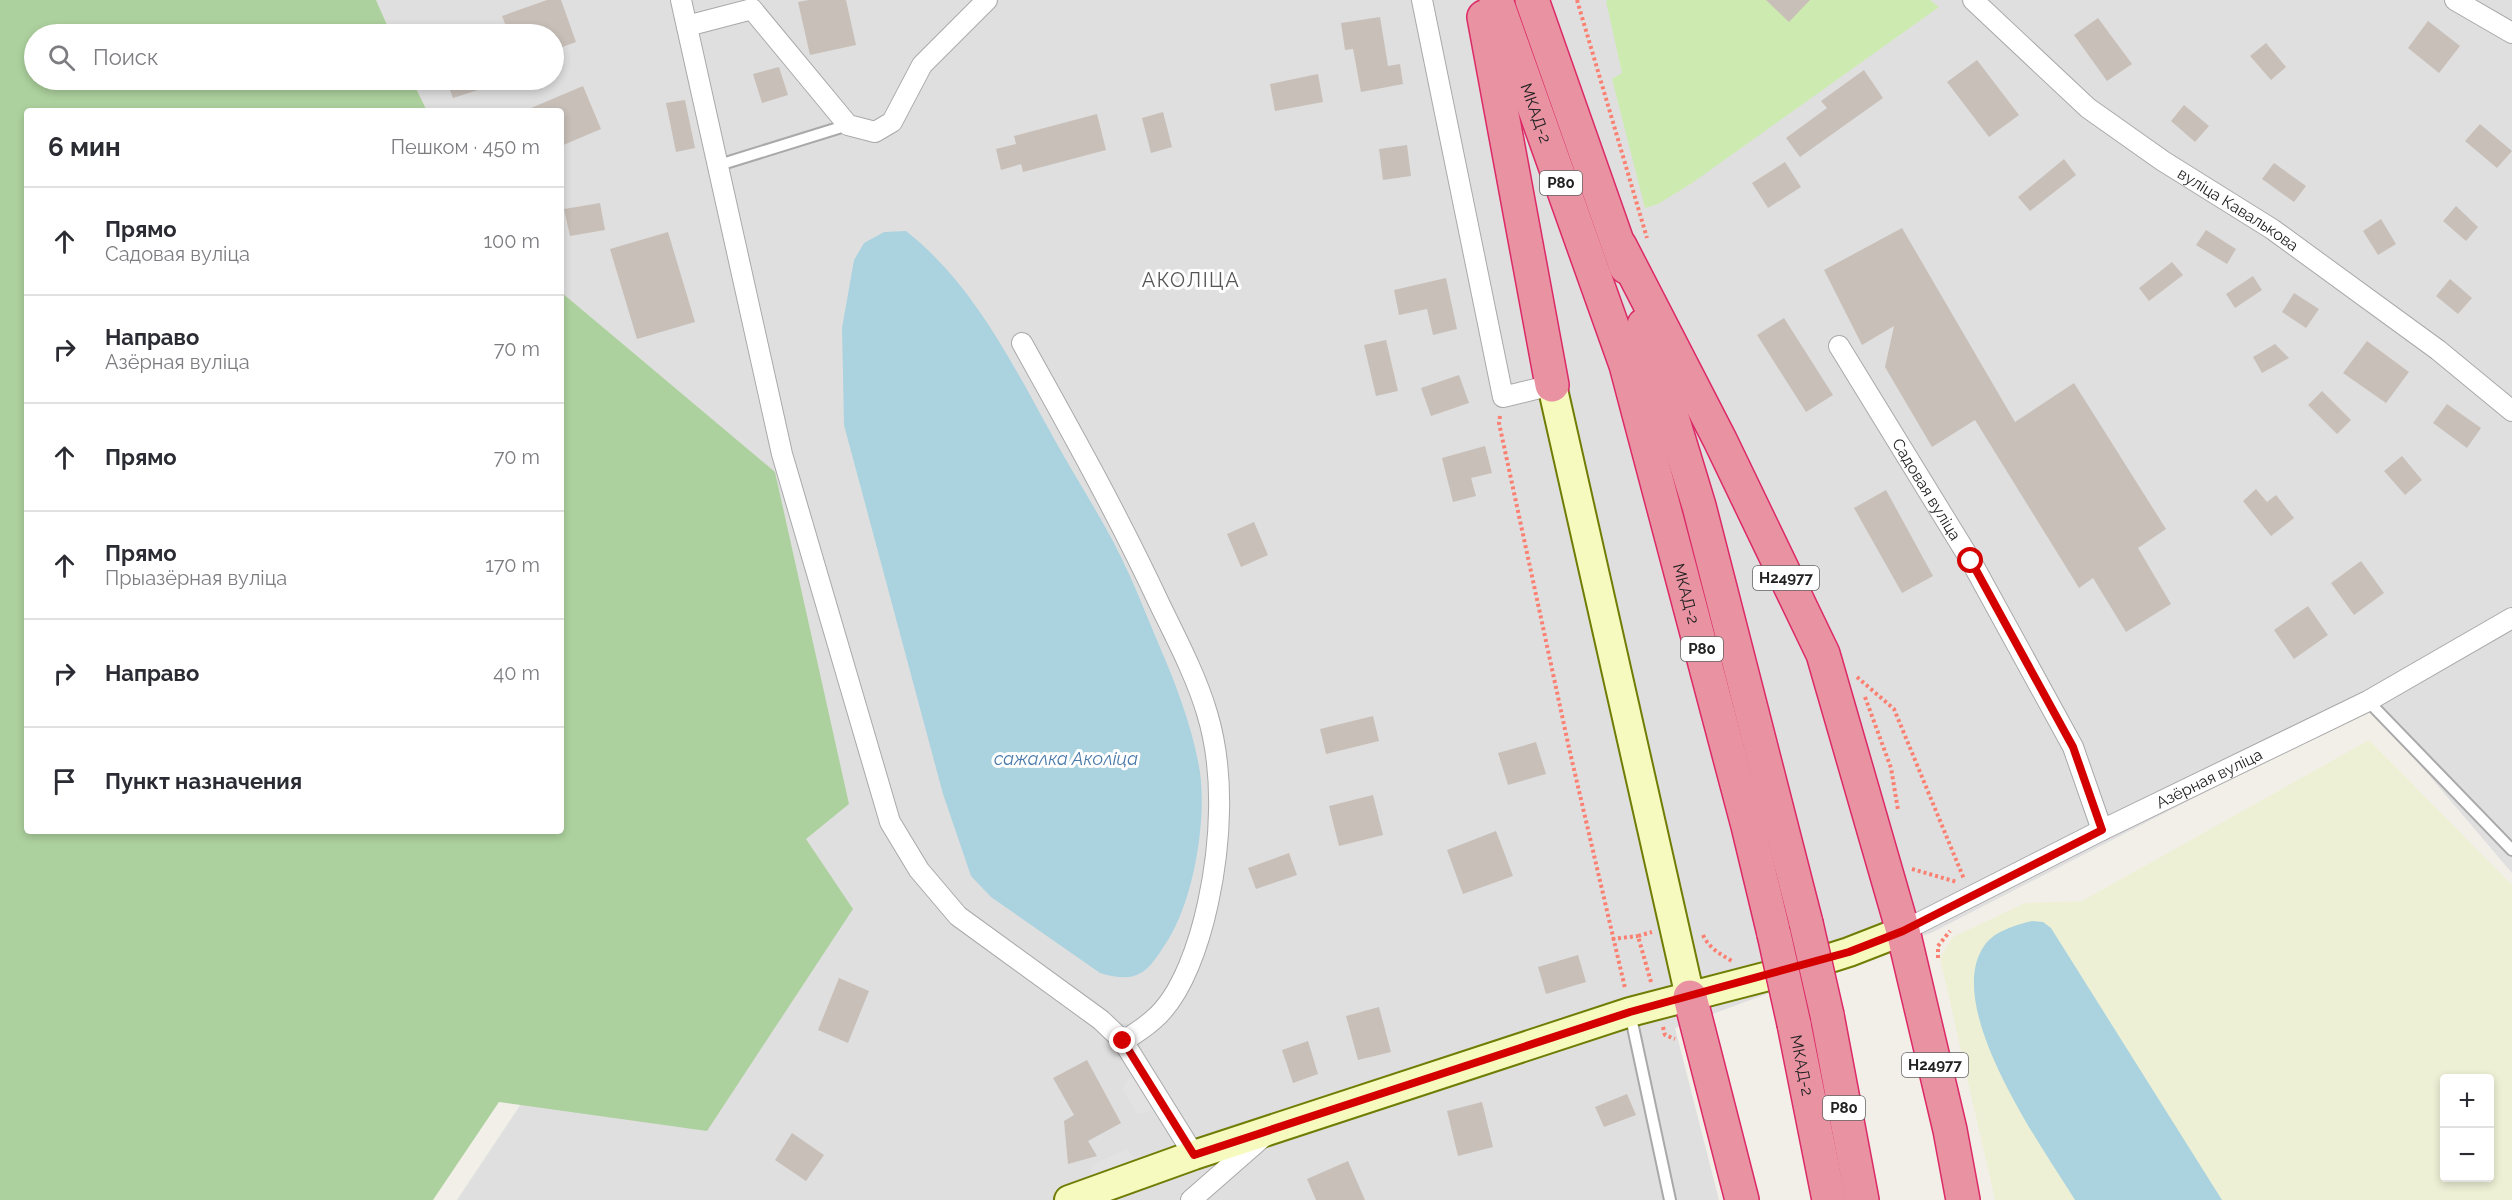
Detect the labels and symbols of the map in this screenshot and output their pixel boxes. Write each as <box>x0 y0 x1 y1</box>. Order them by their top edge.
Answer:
street label: МКАД-2 <box>1516 81 1555 146</box>
street label: вуліца Кавалькова <box>2174 164 2302 255</box>
road number: Р80 <box>1540 171 1582 195</box>
district label: АКОЛІЦА <box>1142 268 1240 292</box>
street label: Садовая вуліца <box>1888 435 1965 544</box>
route start <box>1957 547 1983 573</box>
street label: МКАД-2 <box>1669 561 1703 626</box>
road number: Н24977 <box>1753 566 1819 590</box>
road number: Р80 <box>1681 637 1723 661</box>
street label: Азёрная вуліца <box>2153 745 2265 812</box>
water label: сажалка Аколіца <box>994 748 1138 769</box>
route end <box>1109 1027 1135 1053</box>
street label: МКАД-2 <box>1786 1033 1817 1098</box>
road number: Н24977 <box>1902 1053 1968 1077</box>
road number: Р80 <box>1823 1096 1865 1120</box>

